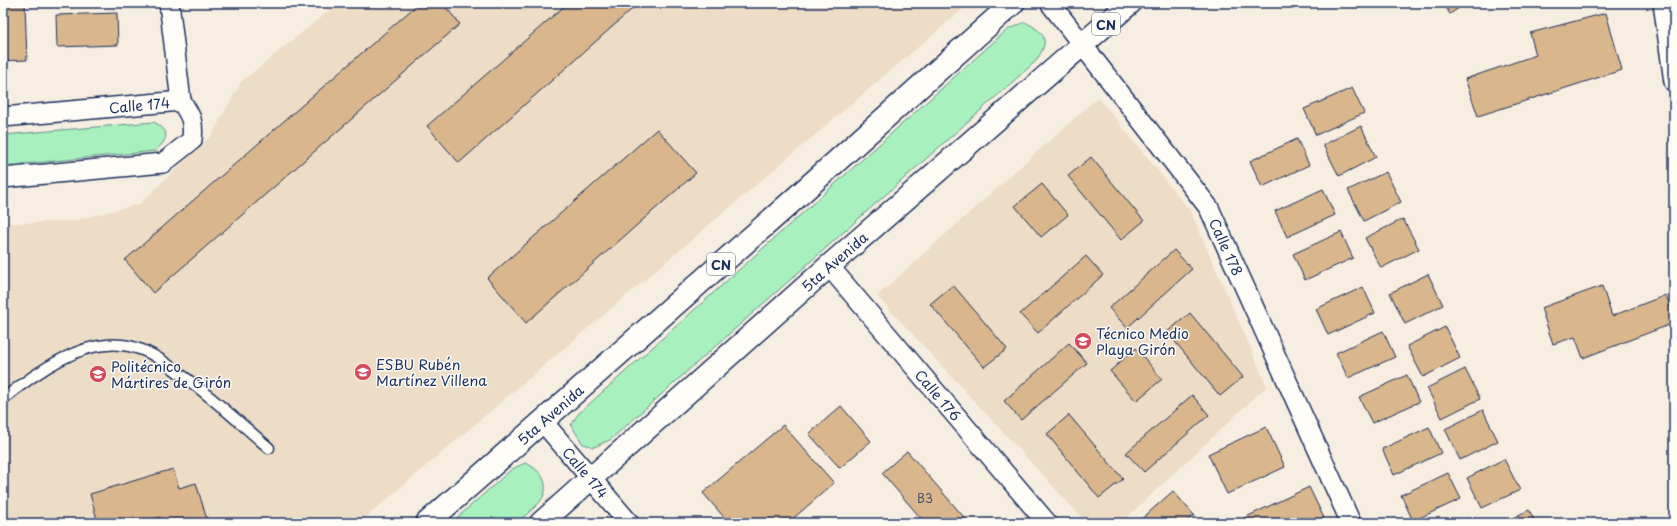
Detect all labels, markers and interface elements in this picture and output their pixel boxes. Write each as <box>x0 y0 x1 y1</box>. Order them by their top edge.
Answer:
road number: CN <box>1092 13 1120 35</box>
street label: Calle 174 <box>108 92 171 118</box>
street label: Calle 178 <box>1204 215 1249 279</box>
street label: 5ta Avenida <box>797 226 872 296</box>
road number: CN <box>707 253 735 275</box>
place label: Técnico Medio Playa Girón <box>1096 323 1189 360</box>
school or university icon: Técnico Medio Playa Girón <box>1073 331 1093 351</box>
place label: ESBU Rubén Martínez Villena <box>376 354 487 391</box>
place label: Politécnico Mártires de Girón <box>111 356 231 393</box>
school or university icon: ESBU Rubén Martínez Villena <box>353 362 373 382</box>
school or university icon: Politécnico Mártires de Girón <box>88 364 108 384</box>
street label: Calle 176 <box>910 364 966 425</box>
street label: 5ta Avenida <box>512 379 588 450</box>
street label: Calle 174 <box>558 442 614 502</box>
house number: B3 <box>917 489 933 507</box>

